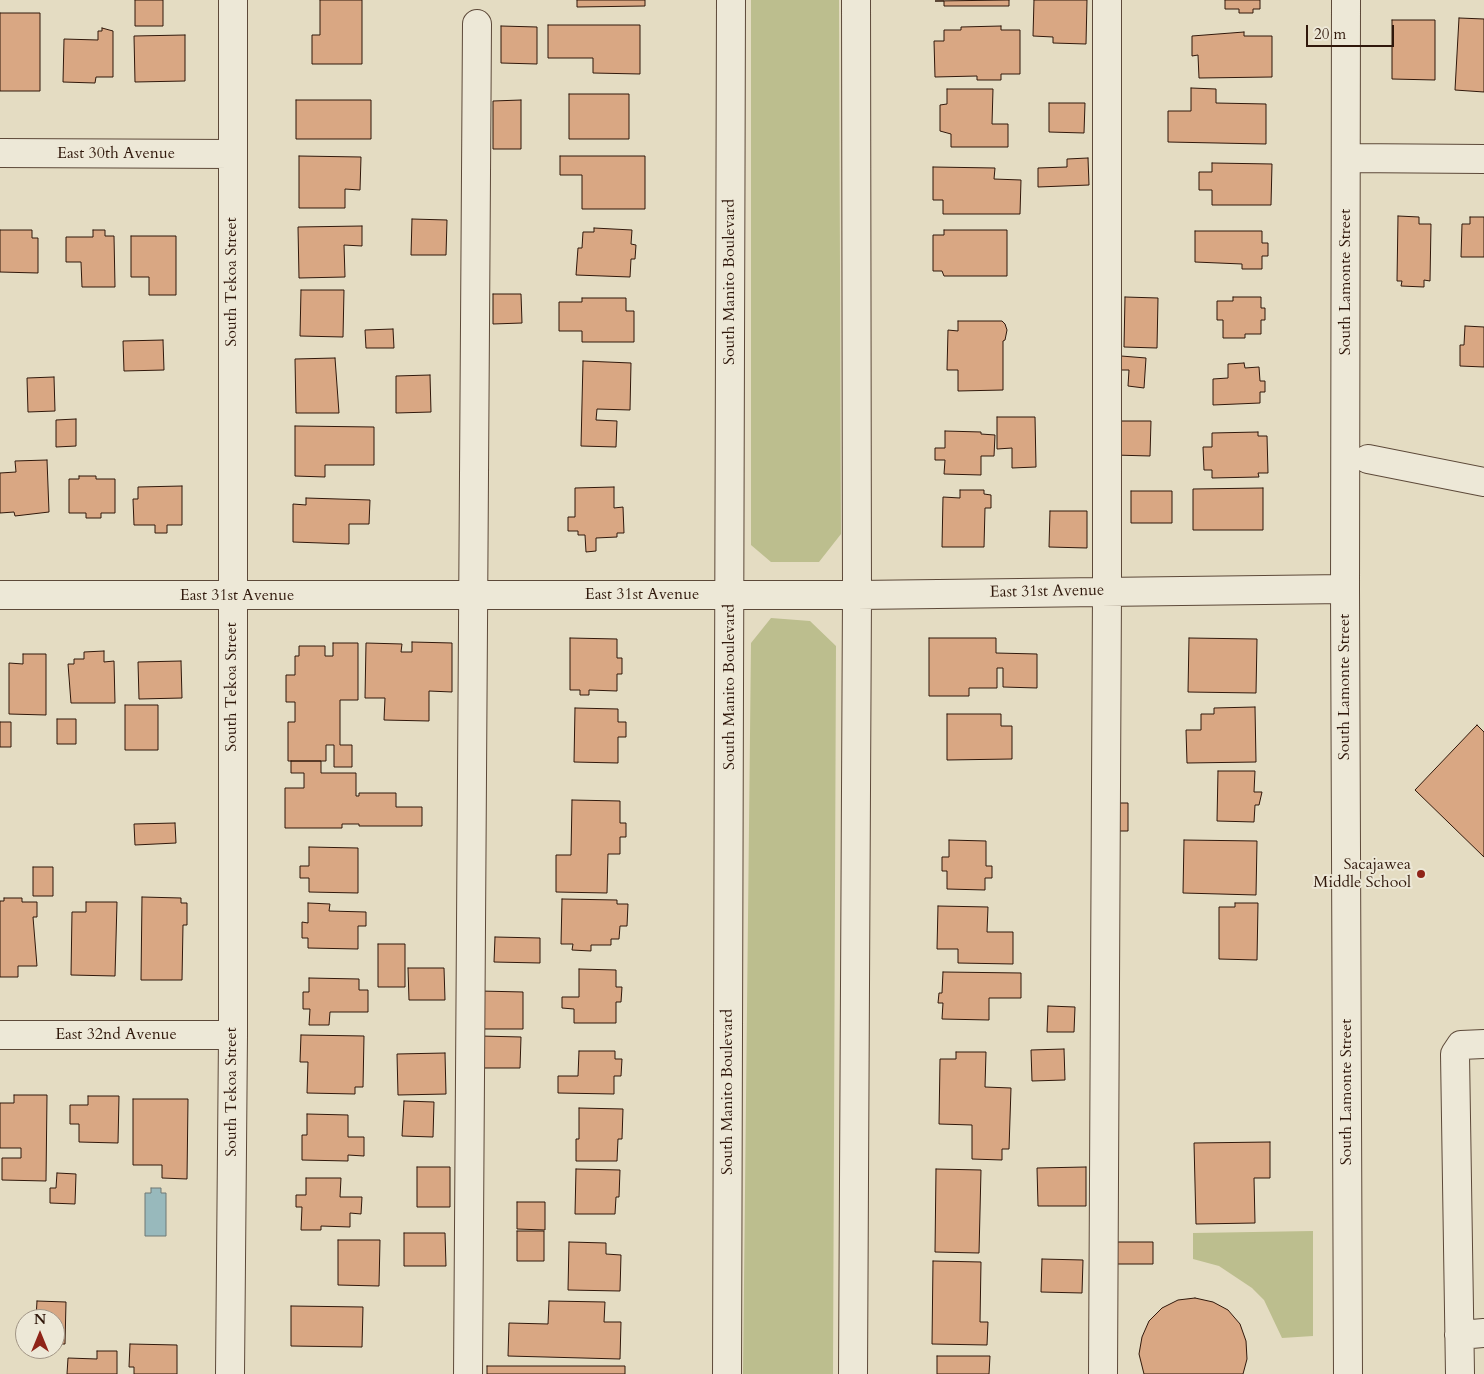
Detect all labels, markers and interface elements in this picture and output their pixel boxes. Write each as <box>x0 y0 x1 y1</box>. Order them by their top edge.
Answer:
scale bar <box>1309 15 1396 47</box>
text: 20 m <box>1314 24 1346 44</box>
street label: East 30th Avenue <box>57 144 175 164</box>
street label: South Manito Boulevard <box>720 199 740 365</box>
street label: South Lamonte Street <box>1336 209 1356 355</box>
street label: South Tekoa Street <box>222 217 242 347</box>
street label: East 31st Avenue <box>990 581 1104 603</box>
street label: East 31st Avenue <box>585 585 699 605</box>
street label: East 31st Avenue <box>180 586 294 606</box>
street label: South Manito Boulevard <box>720 604 740 770</box>
street label: South Lamonte Street <box>1335 614 1355 760</box>
street label: South Tekoa Street <box>222 622 242 752</box>
place label: Sacajawea Middle School <box>1313 855 1411 893</box>
marker: Sacajawea Middle School <box>1415 868 1427 880</box>
street label: South Manito Boulevard <box>718 1009 738 1175</box>
street label: South Lamonte Street <box>1337 1019 1357 1165</box>
street label: East 32nd Avenue <box>55 1025 177 1045</box>
street label: South Tekoa Street <box>222 1027 242 1157</box>
north arrow <box>15 1309 65 1359</box>
text: N <box>34 1310 46 1329</box>

